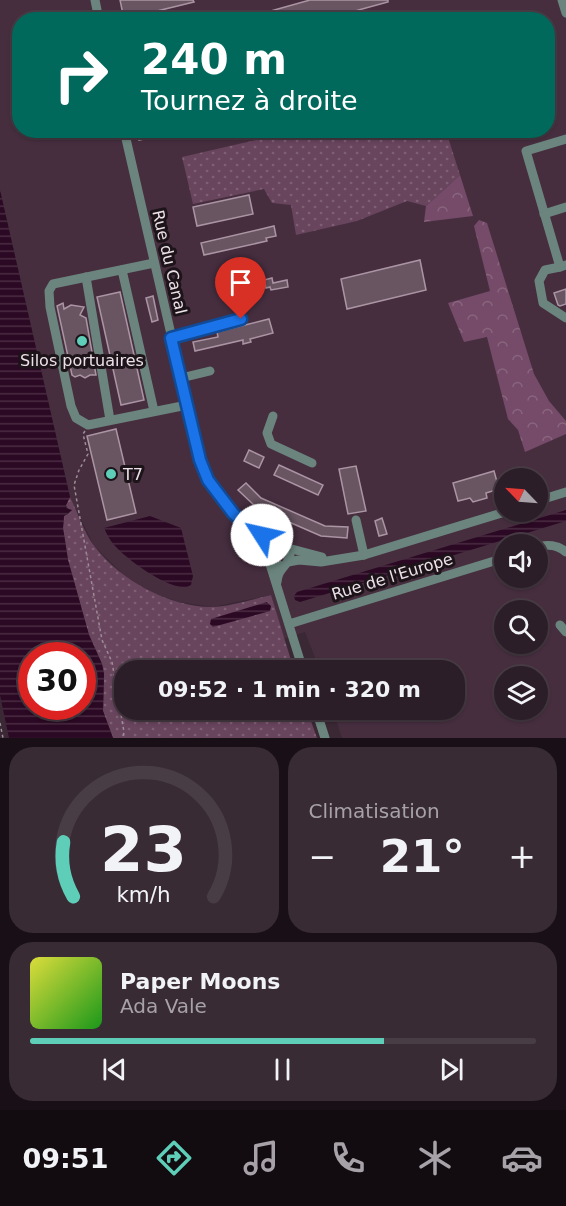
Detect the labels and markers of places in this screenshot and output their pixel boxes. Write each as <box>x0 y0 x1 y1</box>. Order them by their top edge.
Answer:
pin <box>215 257 266 319</box>
marker: Silos portuaires <box>75 334 89 348</box>
place label: Silos portuaires <box>20 351 144 370</box>
place label: T7 <box>122 465 143 484</box>
marker: T7 <box>104 467 118 481</box>

